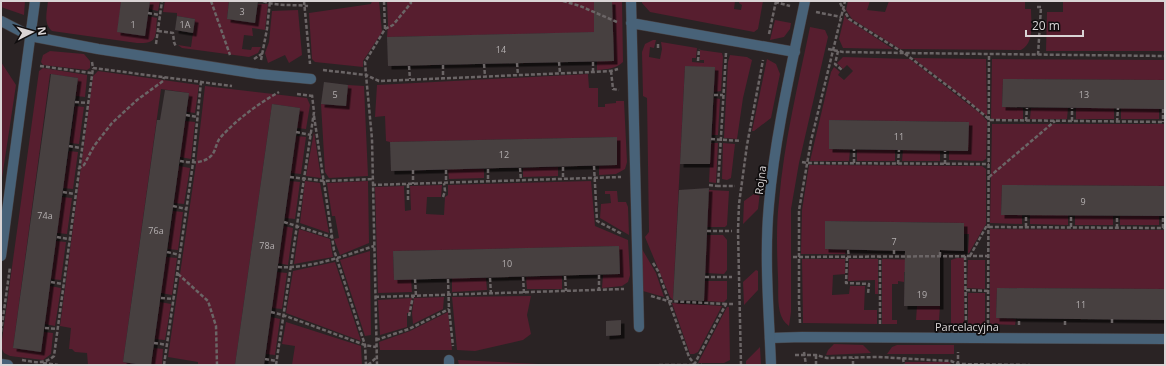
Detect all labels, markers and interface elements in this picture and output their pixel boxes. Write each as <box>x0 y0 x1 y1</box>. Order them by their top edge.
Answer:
house number: 3 <box>239 5 245 18</box>
north arrow <box>12 12 52 52</box>
scale bar <box>1026 12 1083 38</box>
text: 20 m <box>1032 17 1060 34</box>
house number: 1 <box>130 18 136 31</box>
house number: 1A <box>180 18 191 31</box>
text: N <box>35 26 50 36</box>
house number: 14 <box>496 43 506 56</box>
house number: 5 <box>332 88 338 101</box>
house number: 13 <box>1079 88 1089 101</box>
house number: 11 <box>894 130 904 143</box>
house number: 12 <box>499 148 509 161</box>
street label: Rojna <box>751 165 769 195</box>
house number: 9 <box>1080 195 1086 208</box>
house number: 74a <box>37 209 53 222</box>
house number: 76a <box>148 224 164 237</box>
house number: 7 <box>891 235 897 248</box>
house number: 78a <box>259 239 275 252</box>
house number: 10 <box>502 257 512 270</box>
house number: 19 <box>917 288 927 301</box>
house number: 11 <box>1076 298 1086 311</box>
street label: Parcelacyjna <box>935 319 999 334</box>

